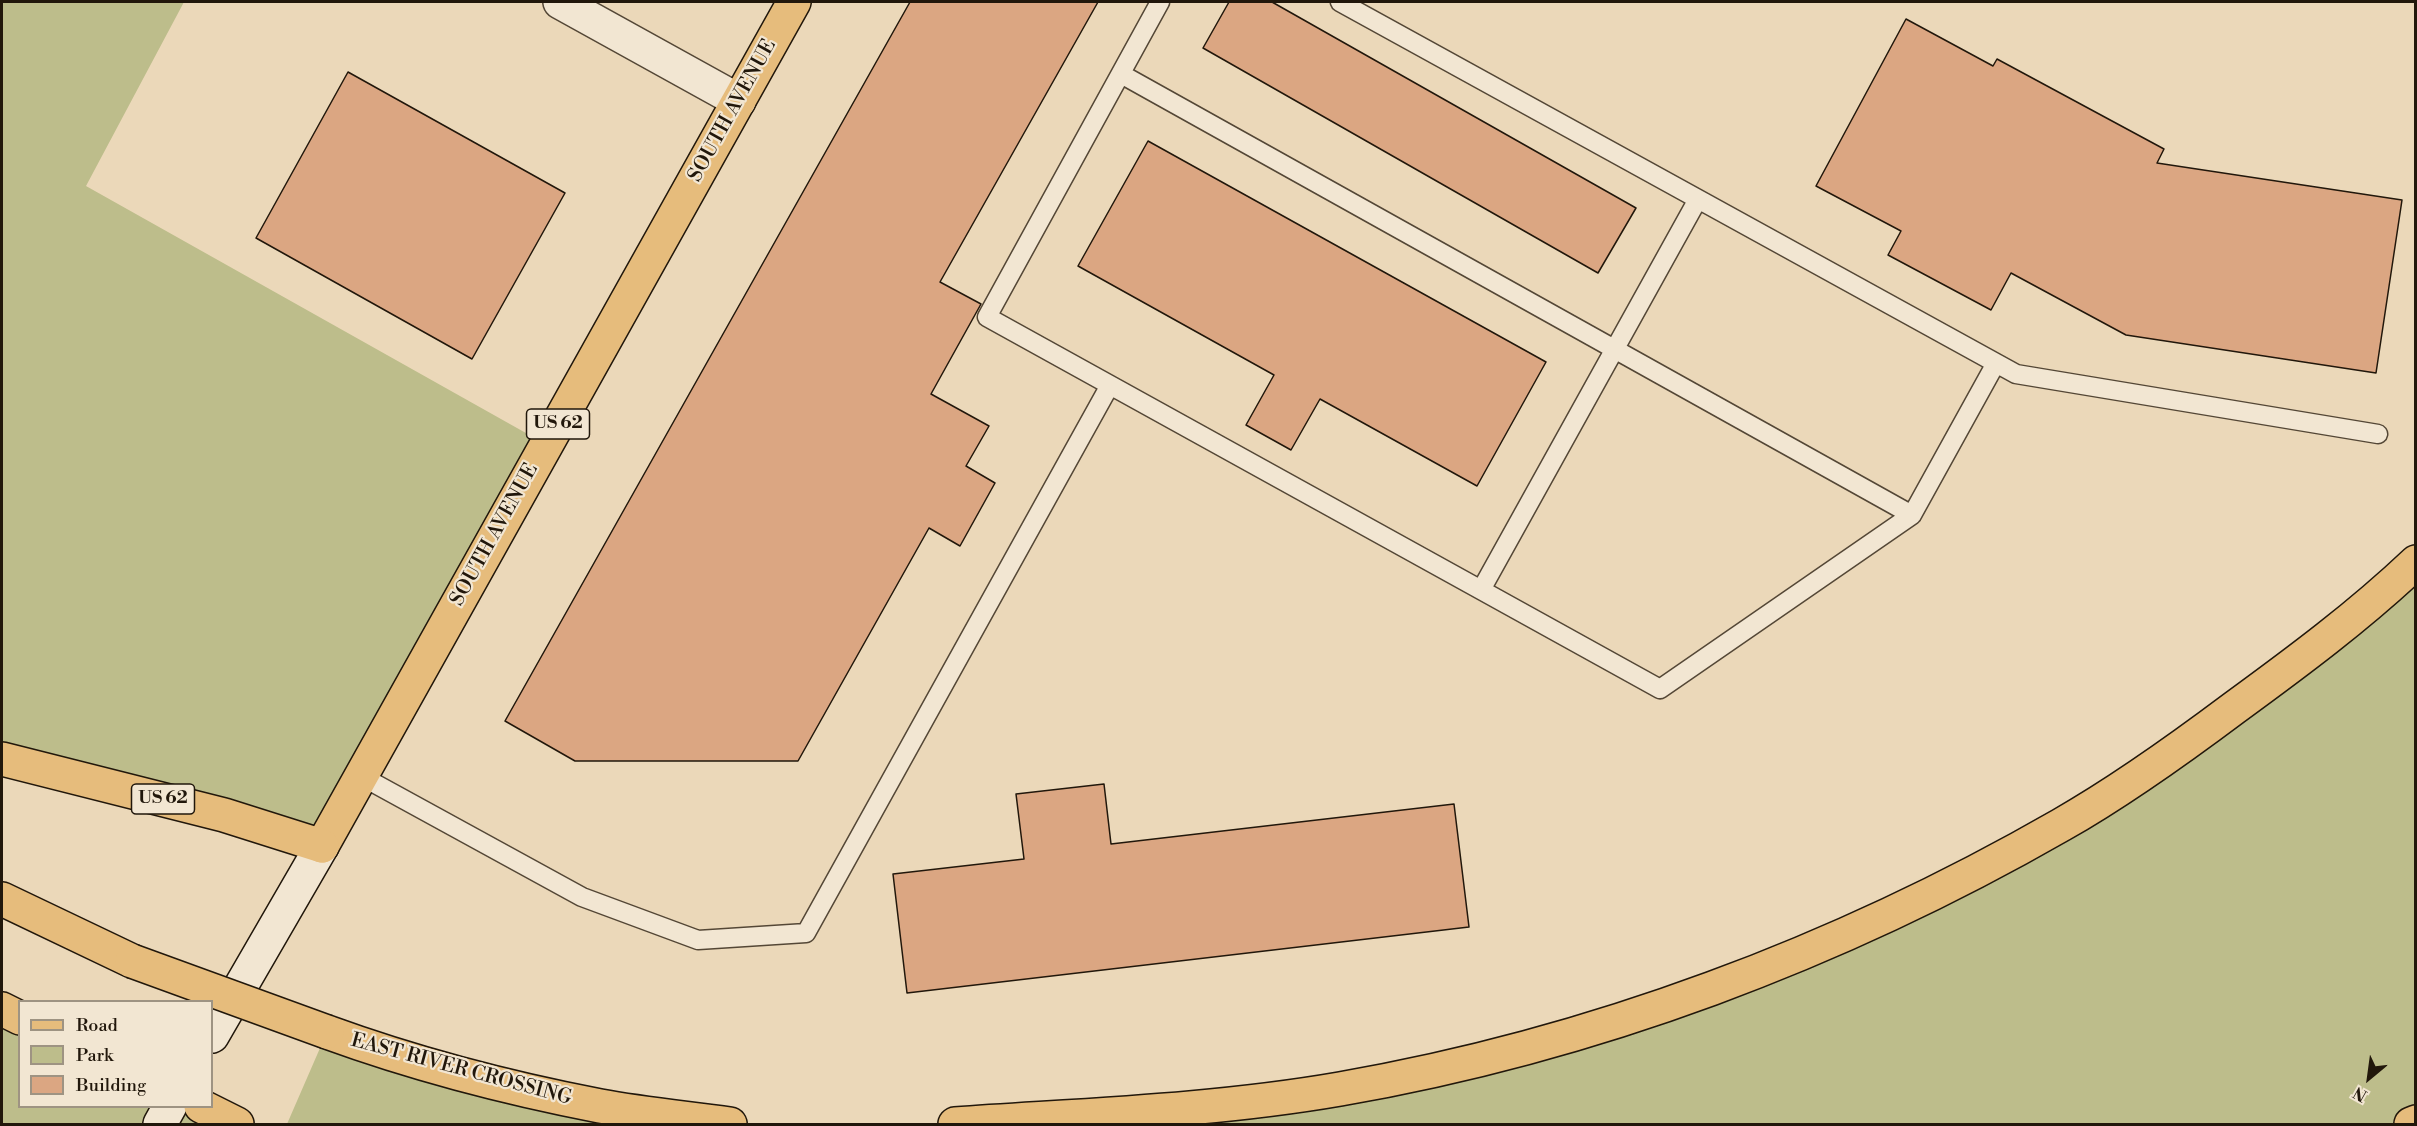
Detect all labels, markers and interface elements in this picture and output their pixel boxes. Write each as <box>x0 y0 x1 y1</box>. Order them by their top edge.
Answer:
street label: SOUTH AVENUE <box>684 36 782 186</box>
road number: US 62 <box>526 409 590 439</box>
street label: SOUTH AVENUE <box>446 460 544 610</box>
road number: US 62 <box>132 784 195 814</box>
legend <box>18 1000 213 1108</box>
text: Road <box>76 1014 118 1037</box>
street label: EAST RIVER CROSSING <box>348 1029 574 1111</box>
text: Park <box>76 1044 113 1067</box>
north arrow <box>2339 1048 2399 1108</box>
text: Building <box>76 1074 146 1097</box>
text: N <box>2350 1082 2371 1106</box>

